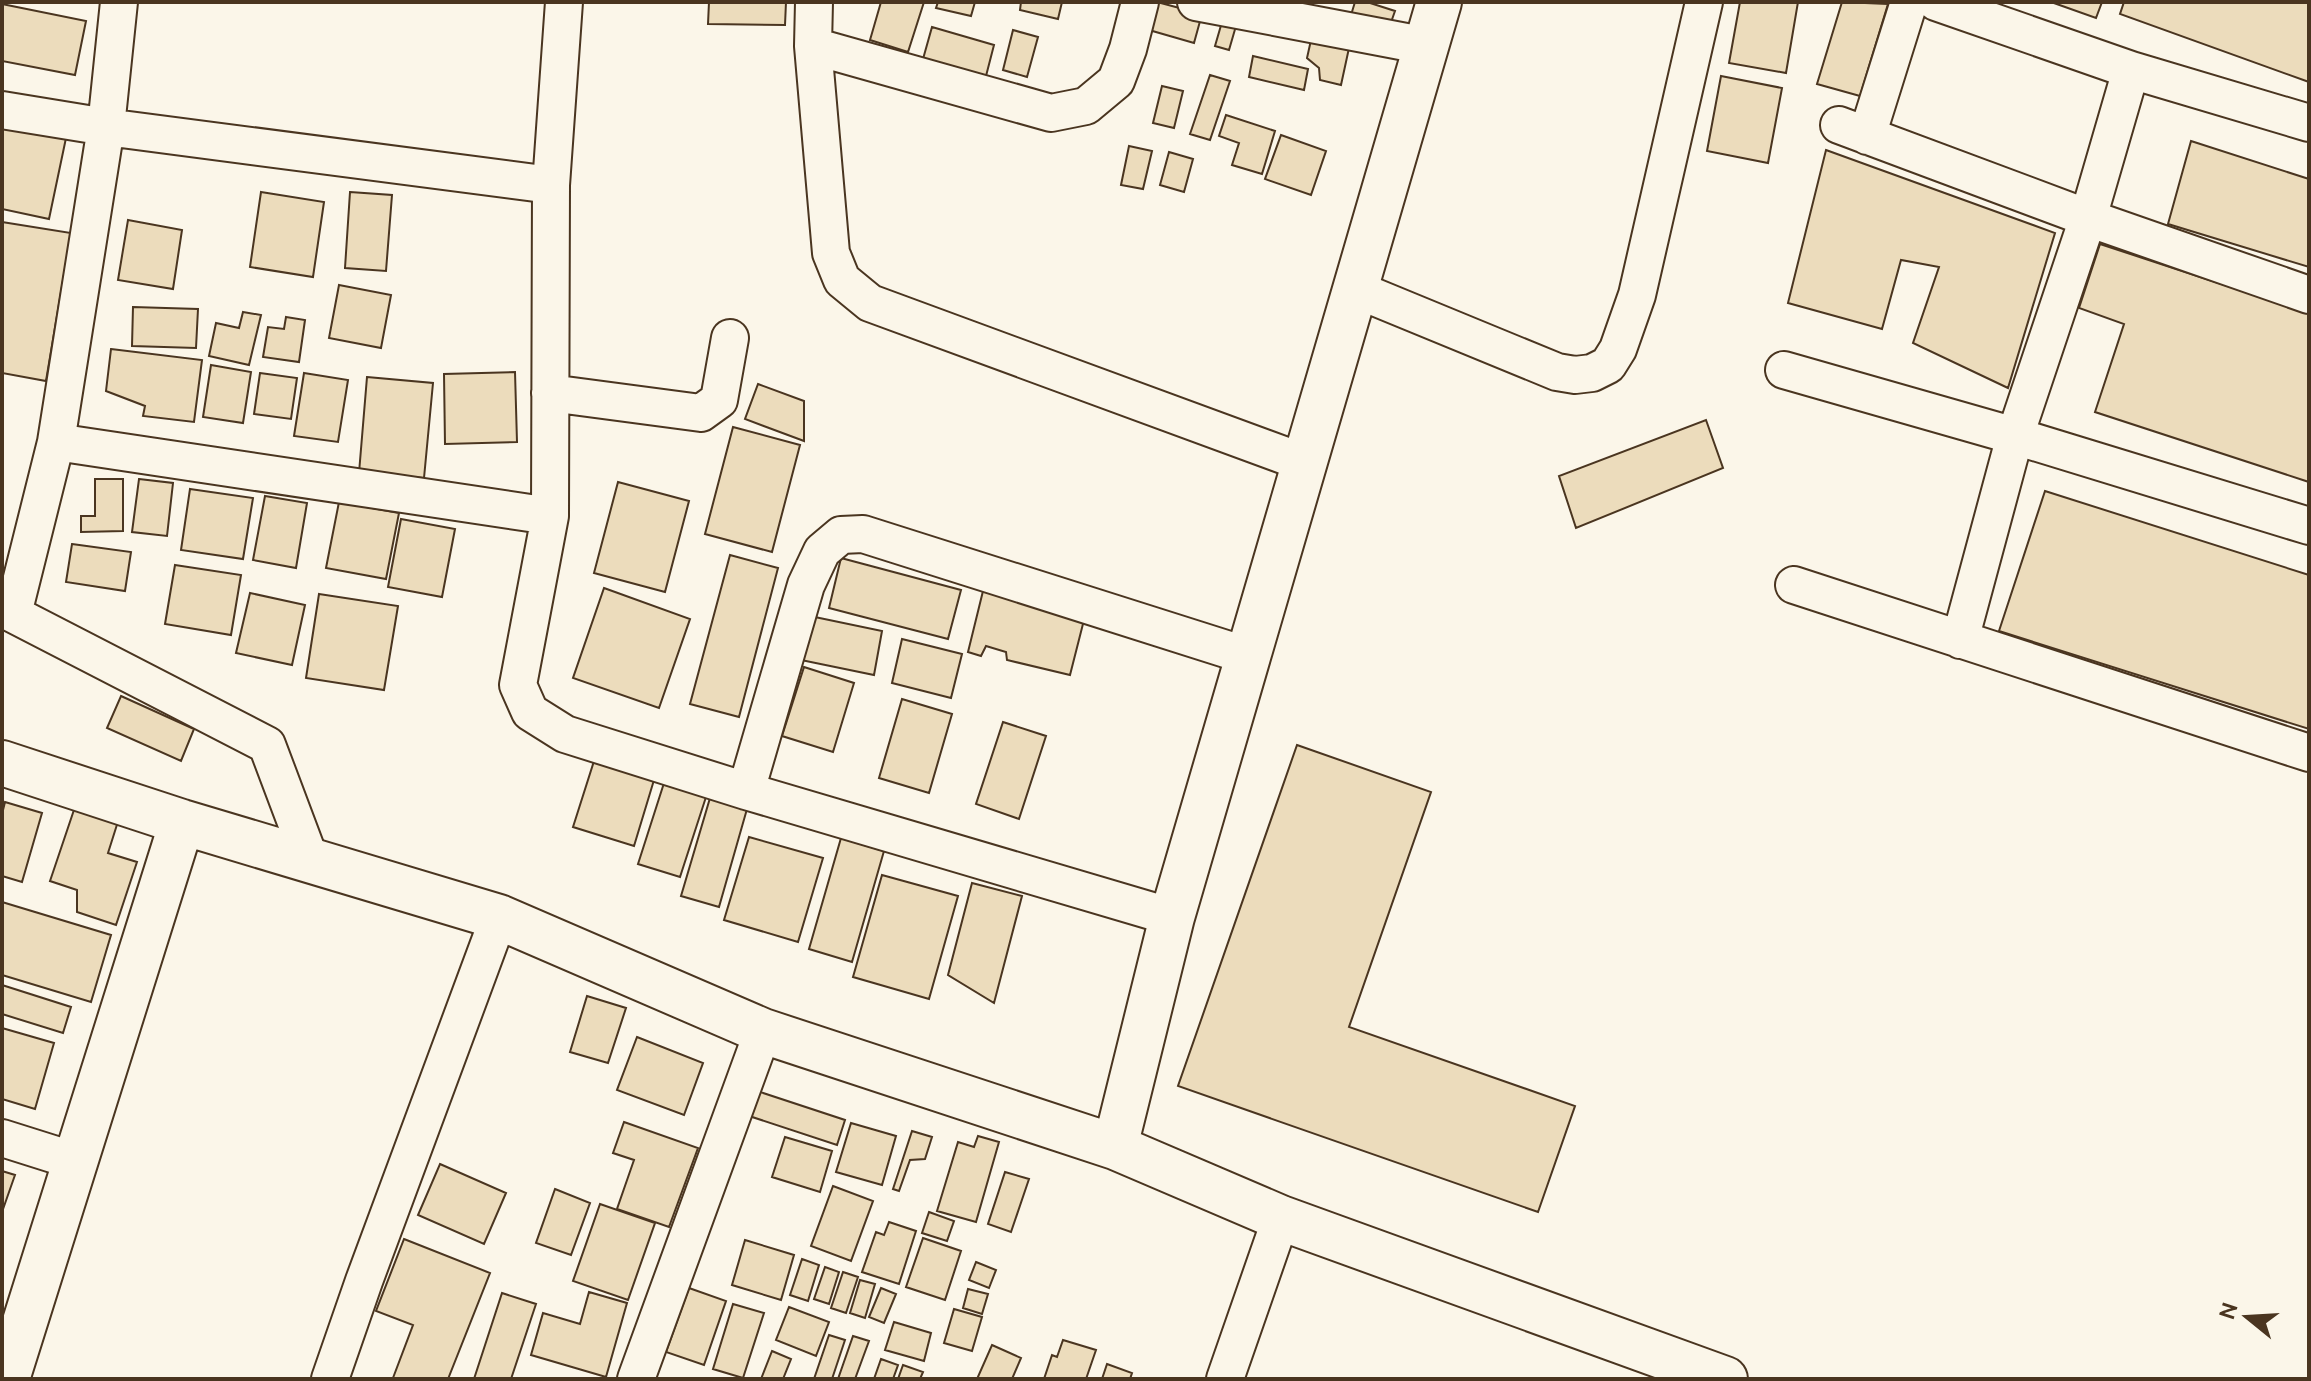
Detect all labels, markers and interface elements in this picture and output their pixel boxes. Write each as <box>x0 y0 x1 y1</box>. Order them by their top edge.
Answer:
north arrow <box>2207 1277 2287 1357</box>
text: N <box>2213 1299 2242 1322</box>

